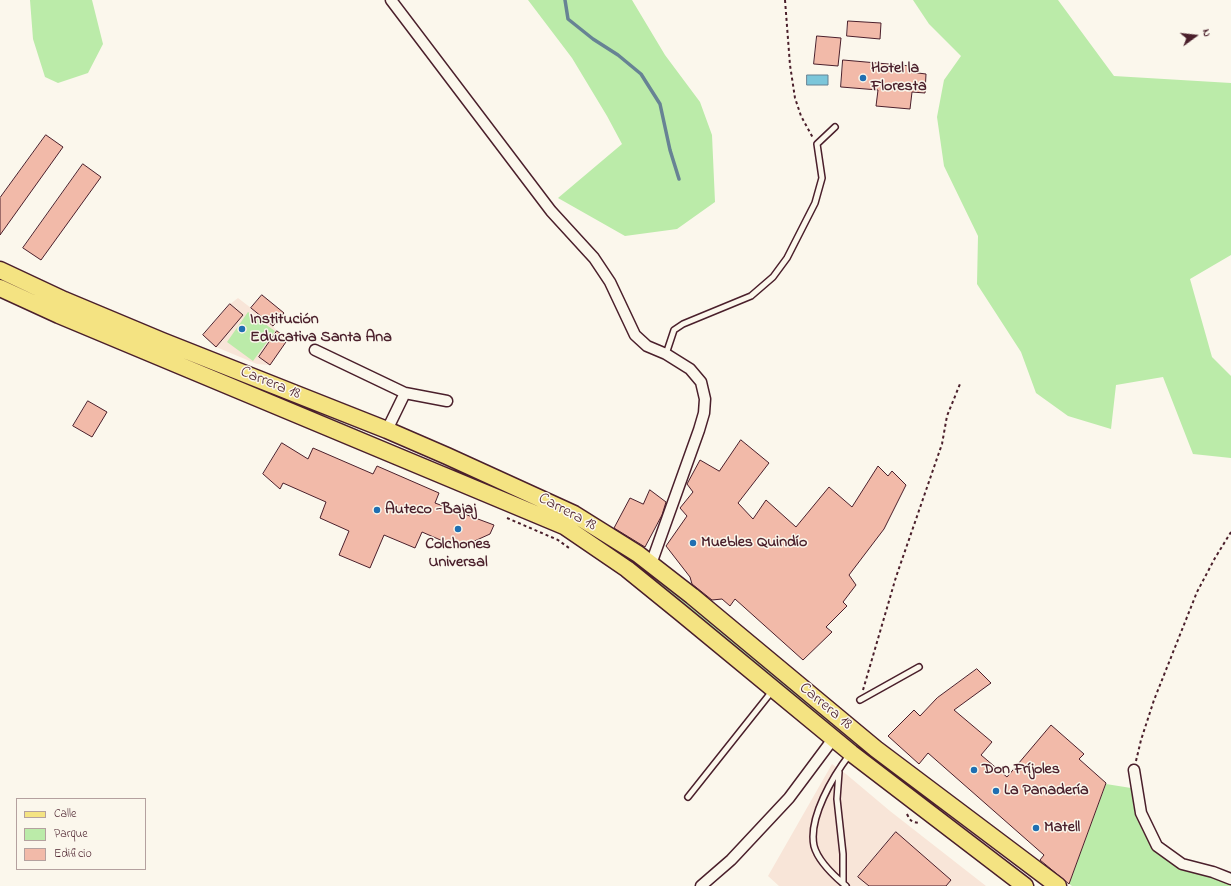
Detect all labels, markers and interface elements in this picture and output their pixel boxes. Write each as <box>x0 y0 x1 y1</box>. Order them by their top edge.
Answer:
north arrow <box>1175 16 1215 56</box>
text: N <box>1198 27 1215 39</box>
place label: Hotel la Floresta <box>871 59 927 97</box>
marker: Hotel la Floresta <box>858 73 868 83</box>
place label: Institución Educativa Santa Ana <box>250 310 392 348</box>
marker: Institución Educativa Santa Ana <box>237 324 247 334</box>
street label: Carrera 18 <box>237 363 303 405</box>
street label: Carrera 18 <box>535 490 599 536</box>
place label: Auteco -Bajaj <box>385 500 476 520</box>
marker: Auteco -Bajaj <box>372 505 382 515</box>
marker: Colchones Universal <box>453 524 463 534</box>
place label: Muebles Quindío <box>701 533 807 553</box>
place label: Colchones Universal <box>425 535 491 573</box>
marker: Muebles Quindío <box>688 538 698 548</box>
street label: Carrera 18 <box>795 679 855 735</box>
place label: Don Fríjoles <box>982 760 1060 780</box>
marker: Don Fríjoles <box>969 765 979 775</box>
place label: La Panadería <box>1004 781 1089 801</box>
marker: La Panadería <box>991 786 1001 796</box>
legend <box>16 798 146 870</box>
text: Calle <box>54 805 76 823</box>
place label: Matell <box>1044 818 1080 838</box>
marker: Matell <box>1031 823 1041 833</box>
text: Parque <box>54 825 88 843</box>
text: Edificio <box>54 845 92 863</box>

